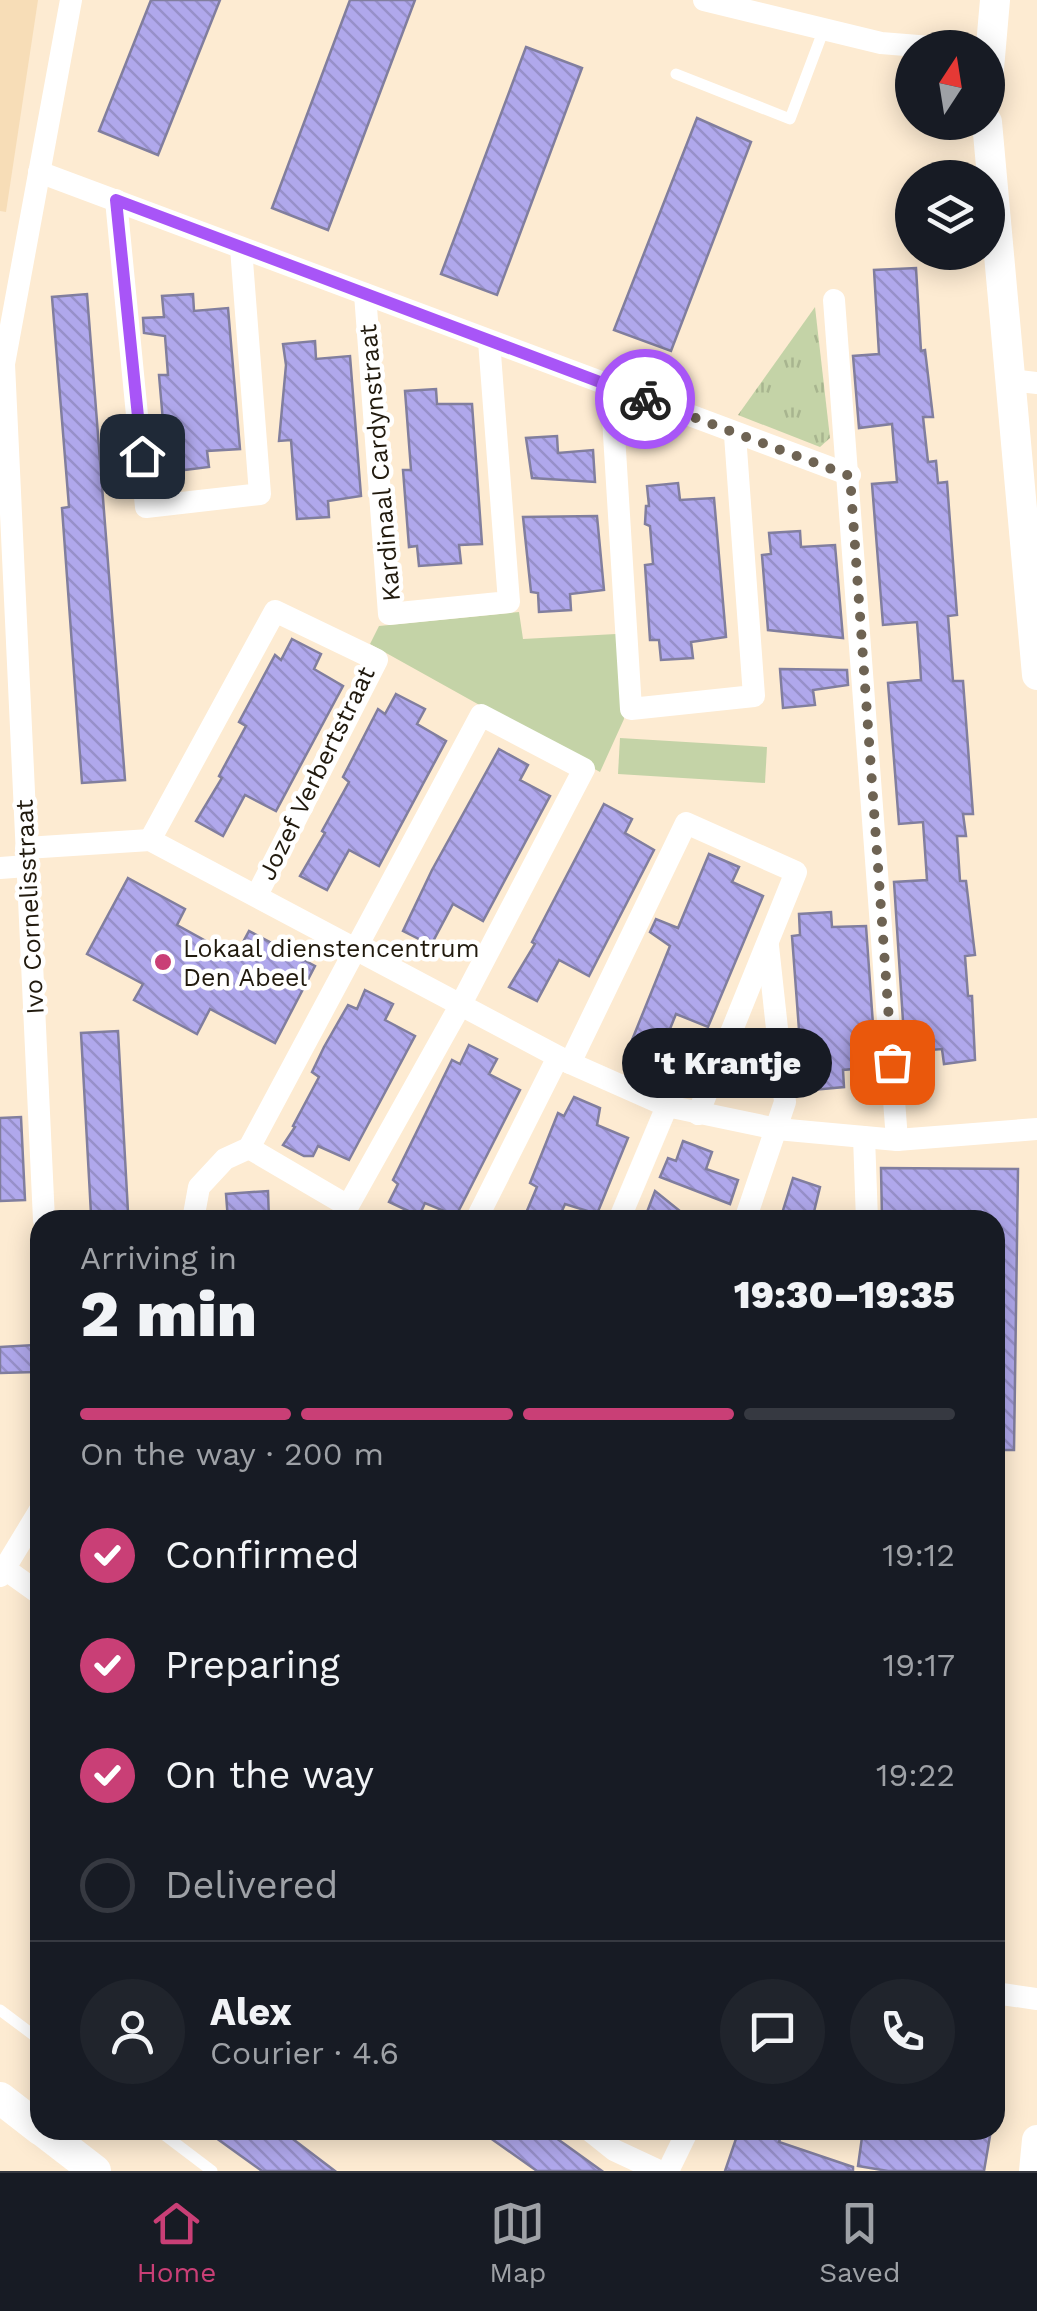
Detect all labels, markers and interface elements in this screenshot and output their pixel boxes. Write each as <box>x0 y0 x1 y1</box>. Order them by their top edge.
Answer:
north arrow <box>895 30 1005 140</box>
map controls <box>895 30 1005 270</box>
button: layers <box>895 160 1005 270</box>
street label: Kardinaal Cardynstraat <box>353 323 406 603</box>
courier <box>595 349 695 449</box>
icon: bike <box>618 372 673 427</box>
pin <box>100 414 185 499</box>
icon: home <box>115 429 170 484</box>
street label: Jozef Verbertstraat <box>252 661 381 885</box>
street label: Ivo Cornelisstraat <box>9 798 50 1015</box>
place label: Lokaal dienstencentrum Den Abeel <box>183 934 480 992</box>
marker: Lokaal dienstencentrum Den Abeel <box>152 951 174 973</box>
pin <box>850 1020 935 1105</box>
callout: 't Krantje <box>622 1027 832 1097</box>
icon: bag <box>865 1035 920 1090</box>
text: 't Krantje <box>653 1044 801 1082</box>
text: Arriving in <box>80 1239 237 1277</box>
text: 19:30–19:35 <box>734 1273 955 1317</box>
text: 2 min <box>80 1276 257 1352</box>
text: On the way · 200 m <box>80 1435 384 1473</box>
icon: check <box>80 1528 135 1583</box>
text: Confirmed <box>165 1533 360 1577</box>
text: 19:12 <box>882 1536 955 1574</box>
icon: check <box>80 1638 135 1693</box>
text: Preparing <box>165 1643 340 1687</box>
text: 19:17 <box>883 1646 955 1684</box>
icon: check <box>80 1748 135 1803</box>
text: On the way <box>165 1753 374 1797</box>
text: 19:22 <box>876 1756 955 1794</box>
text: Delivered <box>165 1863 338 1907</box>
button: person <box>80 1979 185 2084</box>
button: chat <box>720 1979 825 2084</box>
button: phone <box>850 1979 955 2084</box>
text: Alex <box>210 1990 292 2034</box>
text: Courier · 4.6 <box>210 2034 399 2072</box>
tab: Home <box>136 2196 216 2289</box>
tab: Map <box>489 2196 546 2289</box>
tab: Saved <box>819 2196 901 2289</box>

